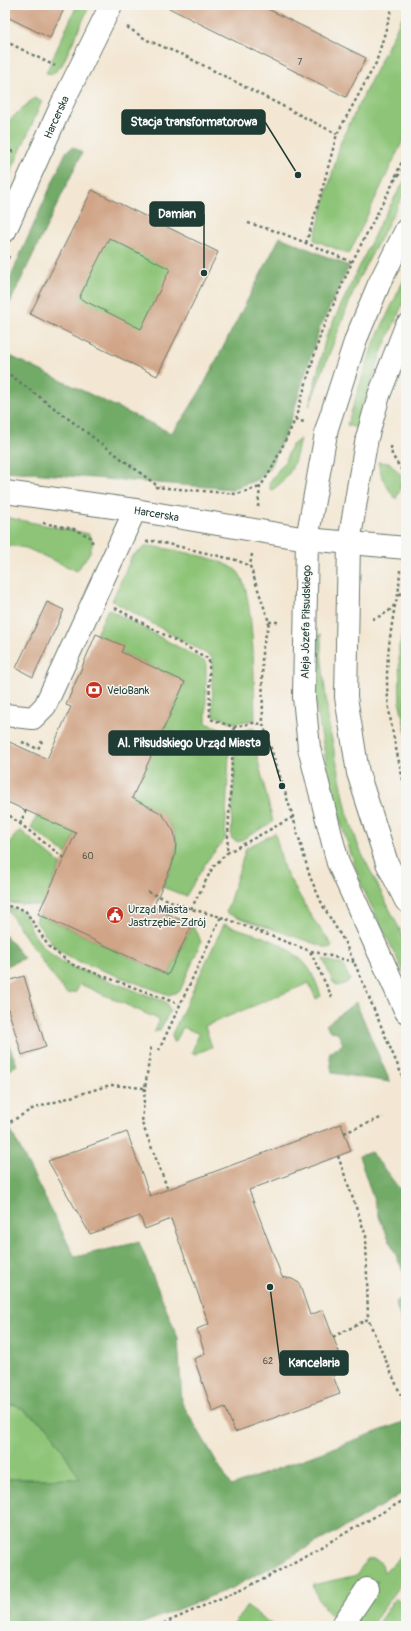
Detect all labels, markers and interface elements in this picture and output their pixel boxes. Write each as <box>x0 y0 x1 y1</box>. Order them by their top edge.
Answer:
house number: 7 <box>298 57 303 68</box>
street label: Harcerska <box>41 93 72 140</box>
callout: Stacja transformatorowa <box>122 110 265 134</box>
text: Stacja transformatorowa <box>131 115 258 130</box>
callout: Damian <box>150 202 204 226</box>
text: Damian <box>158 207 196 222</box>
street label: Harcerska <box>133 503 180 524</box>
street label: Aleja Józefa Piłsudskiego <box>299 565 313 679</box>
bank icon: VeloBank <box>84 680 104 700</box>
place label: VeloBank <box>107 684 150 697</box>
callout: Al. Piłsudskiego Urząd Miasta <box>109 731 269 755</box>
text: Al. Piłsudskiego Urząd Miasta <box>117 736 261 751</box>
house number: 60 <box>82 851 94 862</box>
place label: Urząd Miasta Jastrzębie-Zdrój <box>128 903 206 929</box>
public building icon: Urząd Miasta Jastrzębie-Zdrój <box>105 905 125 925</box>
callout: Kancelaria <box>280 1351 348 1375</box>
house number: 62 <box>263 1356 273 1367</box>
text: Kancelaria <box>288 1356 340 1371</box>

